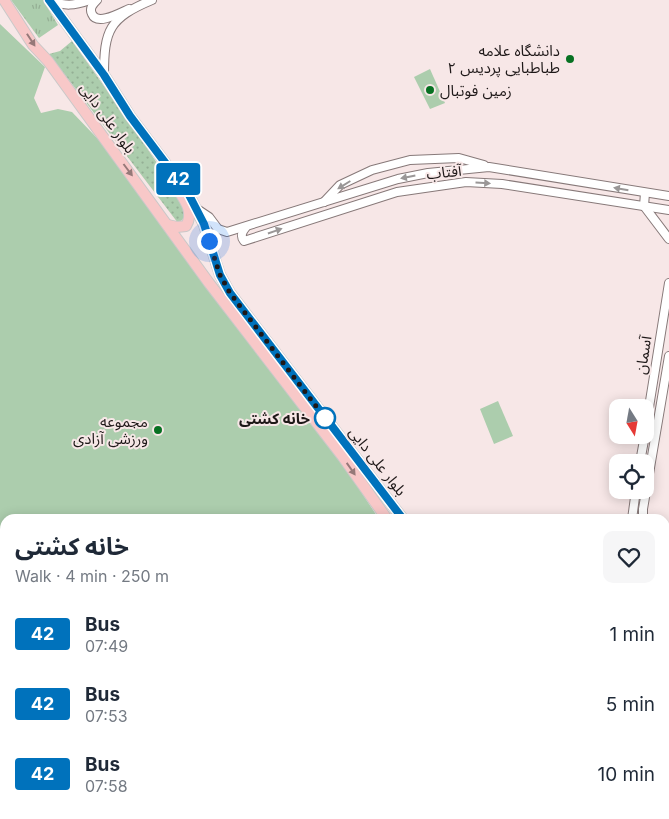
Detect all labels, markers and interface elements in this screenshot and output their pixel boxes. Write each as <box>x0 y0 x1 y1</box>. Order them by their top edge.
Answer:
one-way arrow <box>26 34 36 47</box>
place label: دانشگاه علامه طباطبایی پردیس ۲ <box>447 41 560 78</box>
marker: دانشگاه علامه طباطبایی پردیس ۲ <box>564 53 576 65</box>
street label: بلوار علی دایی <box>76 79 140 157</box>
place label: زمین فوتبال <box>440 81 512 100</box>
marker: زمین فوتبال <box>424 84 436 96</box>
street label: آفتاب <box>426 161 463 183</box>
one-way arrow <box>123 163 133 177</box>
line badge: 42 <box>156 163 200 195</box>
text: 42 <box>166 168 190 189</box>
one-way arrow <box>400 173 416 181</box>
one-way arrow <box>475 179 491 187</box>
one-way arrow <box>337 180 350 189</box>
one-way arrow <box>612 184 628 192</box>
one-way arrow <box>267 227 282 234</box>
your location <box>197 229 222 254</box>
street label: آسمان <box>631 334 655 376</box>
north arrow <box>609 399 654 444</box>
map controls <box>609 399 654 499</box>
marker: خانه کشتی <box>314 407 336 429</box>
place label: خانه کشتی <box>239 409 311 428</box>
place label: مجموعه ورزشی آزادی <box>73 412 148 448</box>
street label: بلوار علی دایی <box>345 423 411 499</box>
marker: مجموعه ورزشی آزادی <box>152 424 164 436</box>
button: locate <box>609 454 654 499</box>
one-way arrow <box>346 462 356 475</box>
button: heart <box>603 531 655 583</box>
text: خانه کشتی <box>15 532 129 561</box>
text: Walk · 4 min · 250 m <box>15 566 169 586</box>
text: Bus <box>85 613 120 636</box>
text: 42 <box>31 623 54 644</box>
text: 1 min <box>609 623 655 646</box>
text: 07:49 <box>85 636 128 656</box>
text: Bus <box>85 683 120 706</box>
text: 42 <box>31 693 54 714</box>
text: 5 min <box>606 693 655 716</box>
text: 07:53 <box>85 706 128 726</box>
text: Bus <box>85 753 120 776</box>
text: 42 <box>31 763 54 784</box>
text: 10 min <box>597 763 655 786</box>
text: 07:58 <box>85 776 128 796</box>

